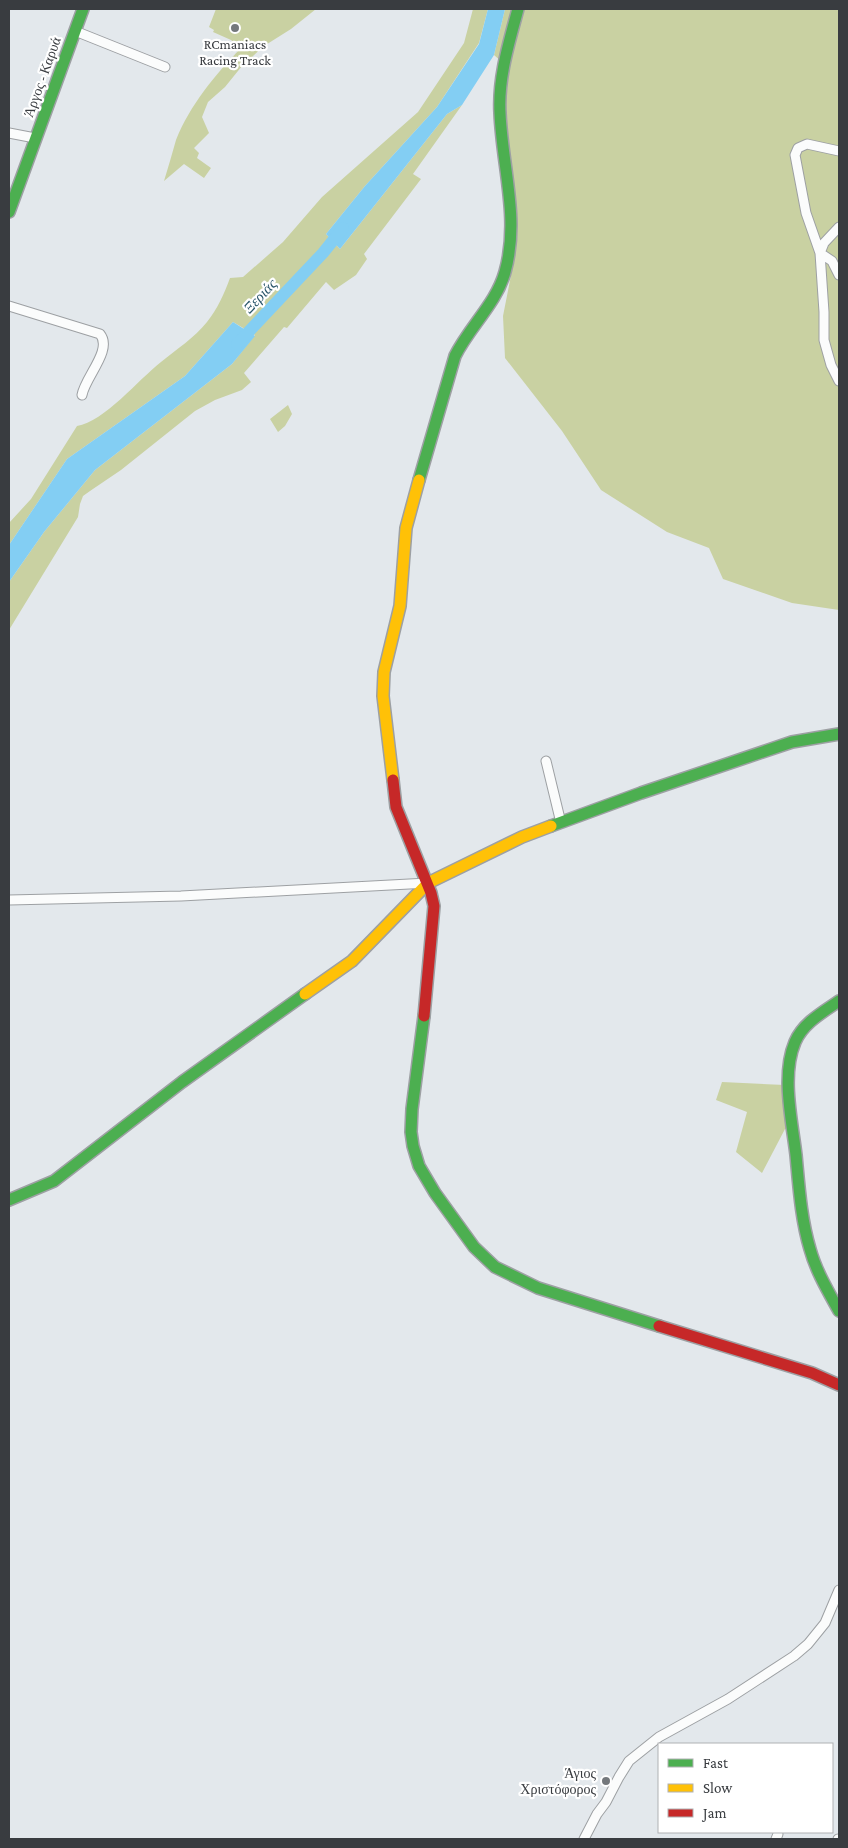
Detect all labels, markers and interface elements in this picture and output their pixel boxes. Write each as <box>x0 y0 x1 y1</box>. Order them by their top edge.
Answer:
marker: RCmaniacs Racing Track <box>229 22 241 34</box>
street label: Άργος - Καρυά <box>20 34 64 119</box>
place label: RCmaniacs Racing Track <box>199 36 271 68</box>
water label: Ξεριάς <box>240 275 280 316</box>
legend <box>658 1743 833 1833</box>
text: Fast <box>703 1755 729 1771</box>
place label: Άγιος Χριστόφορος <box>520 1765 596 1797</box>
marker: Άγιος Χριστόφορος <box>600 1775 612 1787</box>
text: Slow <box>703 1780 733 1796</box>
text: Jam <box>701 1805 726 1822</box>

